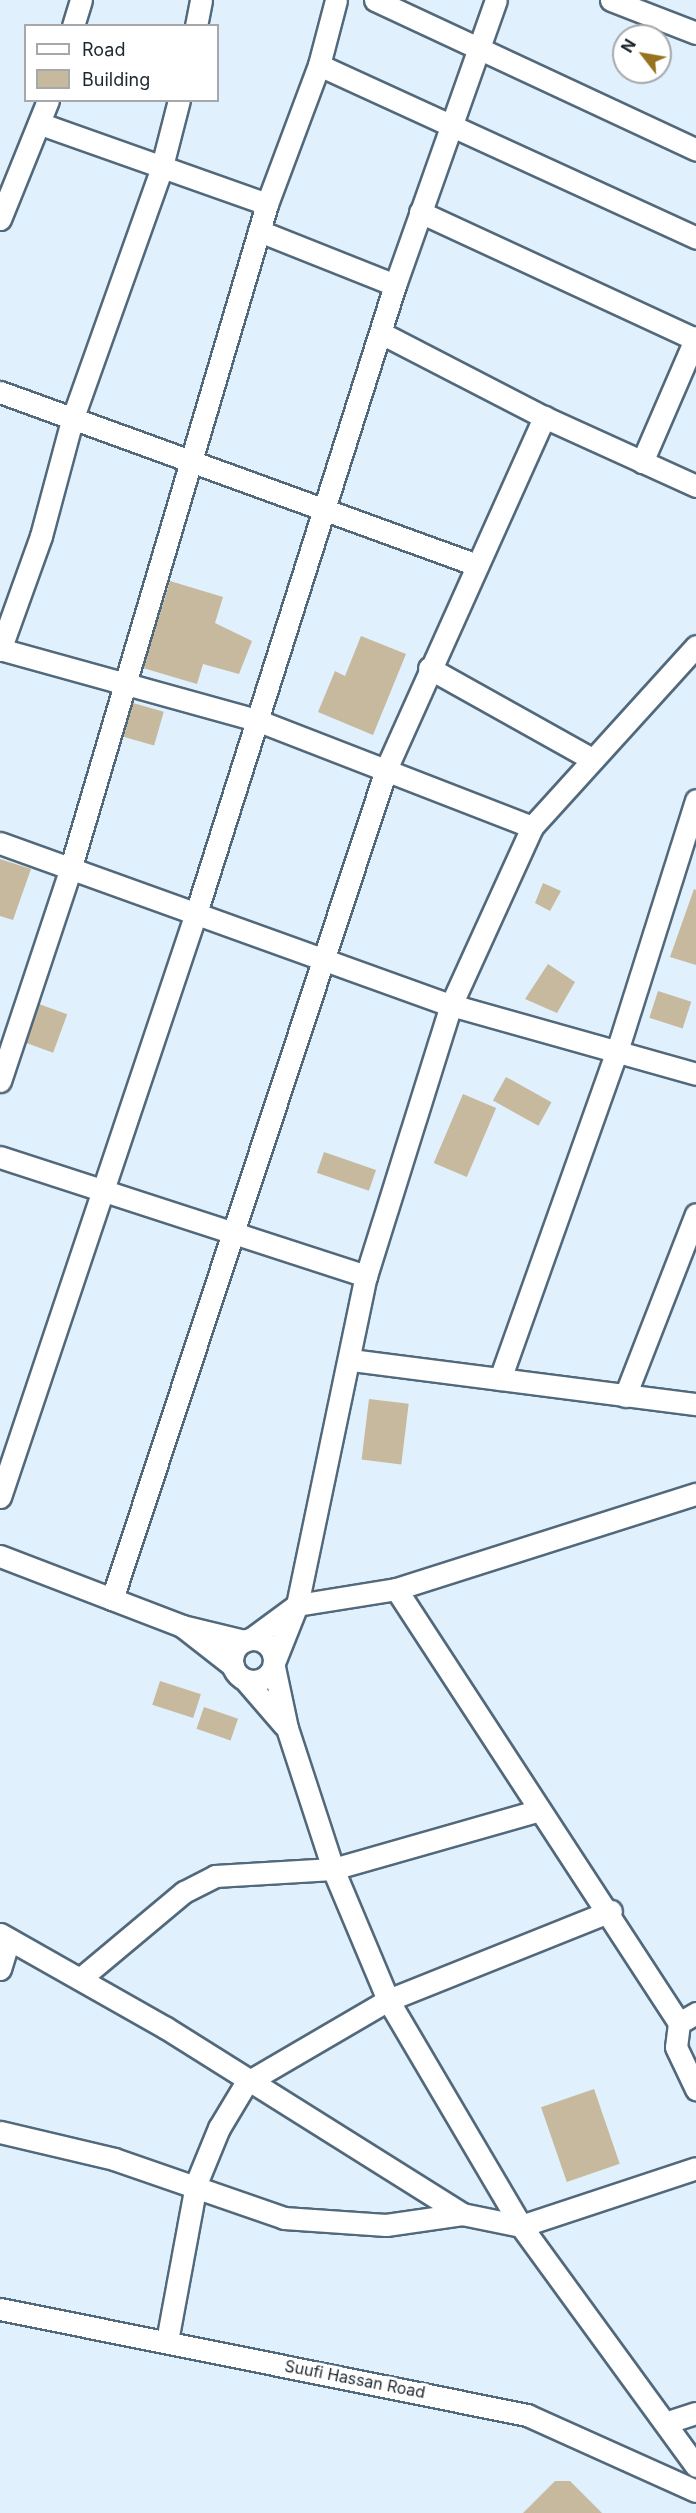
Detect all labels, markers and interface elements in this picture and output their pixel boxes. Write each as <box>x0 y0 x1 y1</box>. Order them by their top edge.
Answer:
legend <box>24 24 219 102</box>
north arrow <box>612 24 672 84</box>
text: N <box>617 35 640 56</box>
text: Road <box>82 39 125 60</box>
text: Building <box>82 69 150 90</box>
street label: Suufi Hassan Road <box>283 2356 427 2402</box>

